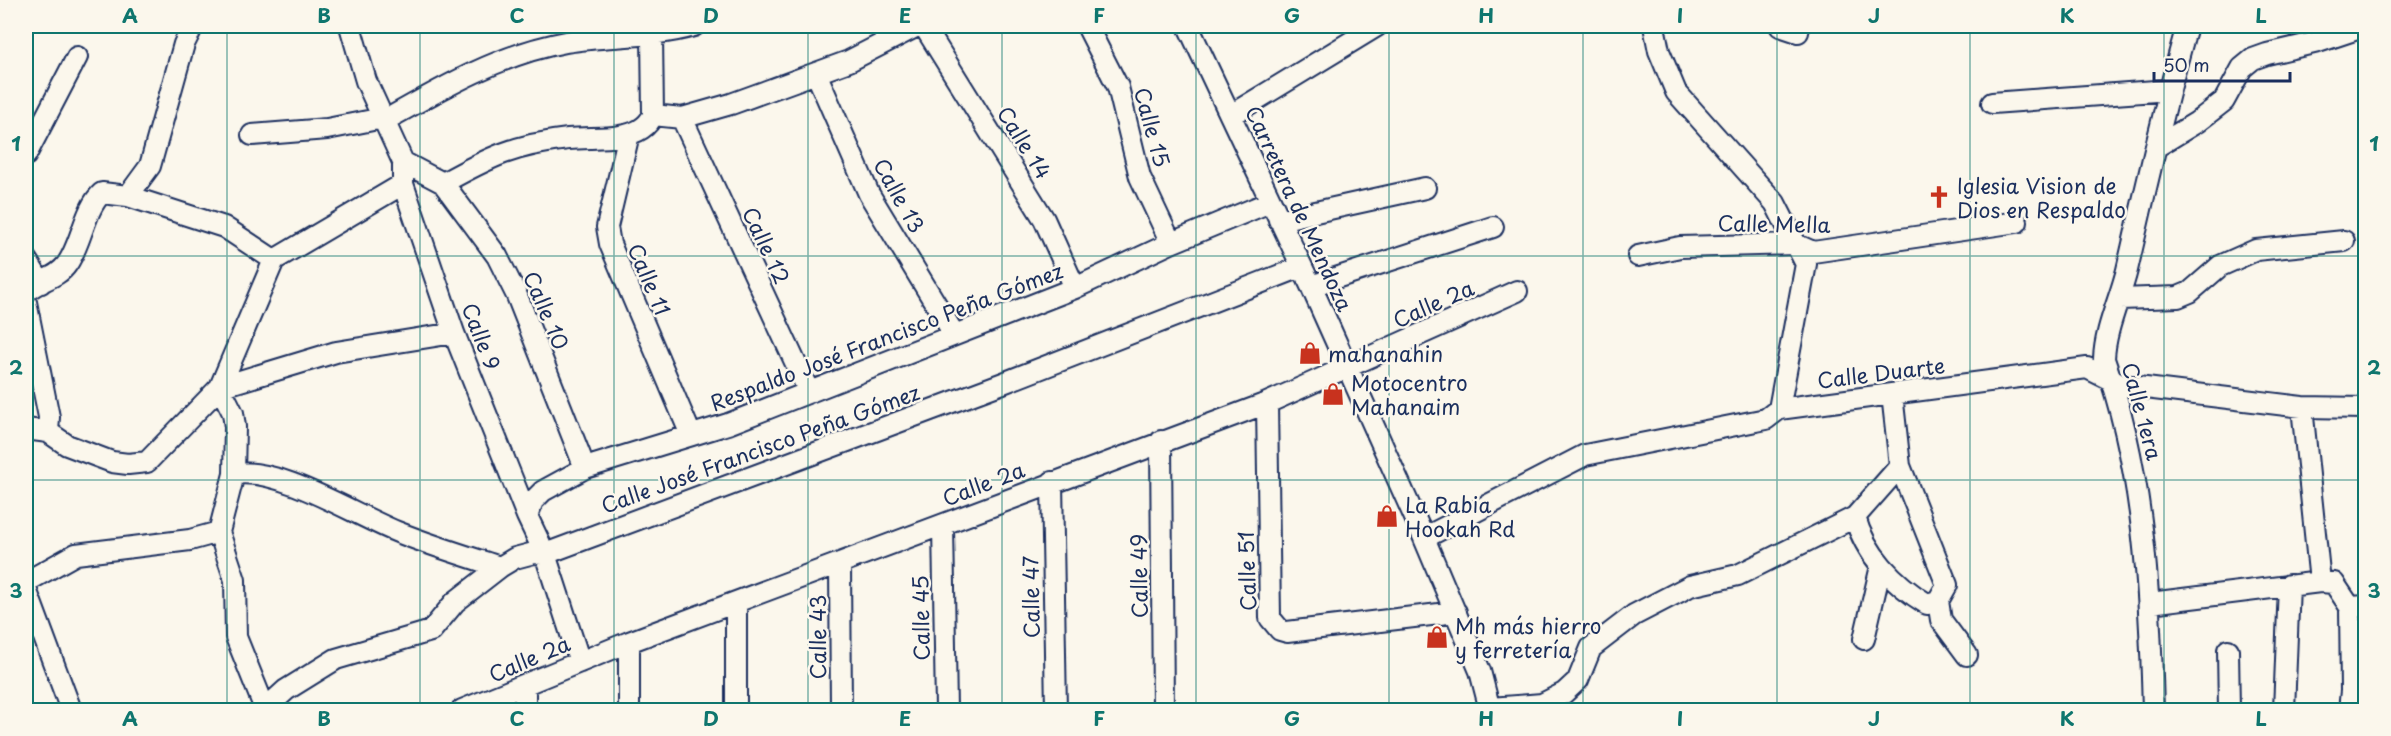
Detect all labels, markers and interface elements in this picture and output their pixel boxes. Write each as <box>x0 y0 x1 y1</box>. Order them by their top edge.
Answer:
text: A <box>122 0 138 30</box>
text: B <box>317 0 331 30</box>
text: C <box>509 0 525 30</box>
text: D <box>703 0 719 30</box>
text: E <box>899 0 911 30</box>
text: F <box>1093 0 1105 30</box>
text: G <box>1284 0 1300 30</box>
text: H <box>1478 0 1494 30</box>
text: I <box>1677 0 1683 30</box>
text: J <box>1868 0 1880 30</box>
text: K <box>2060 0 2075 30</box>
text: L <box>2255 0 2267 30</box>
scale bar <box>2154 45 2290 83</box>
text: 50 m <box>2163 51 2210 78</box>
street label: Calle 15 <box>1127 83 1179 171</box>
street label: Calle 14 <box>990 99 1060 185</box>
street label: Carretera de Mendoza <box>1238 100 1362 316</box>
text: 1 <box>11 128 21 158</box>
text: 1 <box>2369 128 2379 158</box>
street label: Calle 13 <box>866 152 934 238</box>
place label: Iglesia Vision de Dios en Respaldo <box>1957 169 2126 225</box>
church icon: Iglesia Vision de Dios en Respaldo <box>1926 184 1952 210</box>
street label: Calle 12 <box>735 201 799 289</box>
street label: Calle Mella <box>1717 206 1831 240</box>
street label: Calle 11 <box>621 238 679 320</box>
street label: Respaldo José Francisco Peña Gómez <box>705 254 1067 418</box>
street label: Calle 10 <box>516 266 578 354</box>
street label: Calle 2a <box>1387 271 1479 335</box>
street label: Calle 9 <box>455 298 509 374</box>
place label: mahanahin <box>1328 337 1443 369</box>
shop icon: mahanahin <box>1297 340 1323 366</box>
street label: Calle Duarte <box>1815 348 1947 396</box>
text: 2 <box>9 352 23 382</box>
text: 2 <box>2367 352 2381 382</box>
street label: Calle 1era <box>2115 359 2171 463</box>
place label: Motocentro Mahanaim <box>1351 366 1468 422</box>
street label: Calle José Francisco Peña Gómez <box>596 375 924 521</box>
shop icon: Motocentro Mahanaim <box>1320 381 1346 407</box>
street label: Calle 2a <box>937 452 1030 513</box>
place label: La Rabia Hookah Rd <box>1405 488 1515 544</box>
shop icon: La Rabia Hookah Rd <box>1374 503 1400 529</box>
street label: Calle 51 <box>1229 530 1263 612</box>
street label: Calle 49 <box>1121 534 1155 618</box>
street label: Calle 47 <box>1013 556 1047 638</box>
text: 3 <box>9 575 23 605</box>
street label: Calle 45 <box>903 575 937 661</box>
text: 3 <box>2367 575 2381 605</box>
street label: Calle 43 <box>801 595 833 679</box>
place label: Mh más hierro y ferretería <box>1455 609 1601 665</box>
shop icon: Mh más hierro y ferretería <box>1424 624 1450 650</box>
street label: Calle 2a <box>483 626 575 689</box>
text: A <box>122 703 138 733</box>
text: B <box>317 703 331 733</box>
text: C <box>509 703 525 733</box>
text: D <box>703 703 719 733</box>
text: E <box>899 703 911 733</box>
text: F <box>1093 703 1105 733</box>
text: G <box>1284 703 1300 733</box>
text: H <box>1478 703 1494 733</box>
text: I <box>1677 703 1683 733</box>
text: J <box>1868 703 1880 733</box>
text: K <box>2060 703 2075 733</box>
text: L <box>2255 703 2267 733</box>

